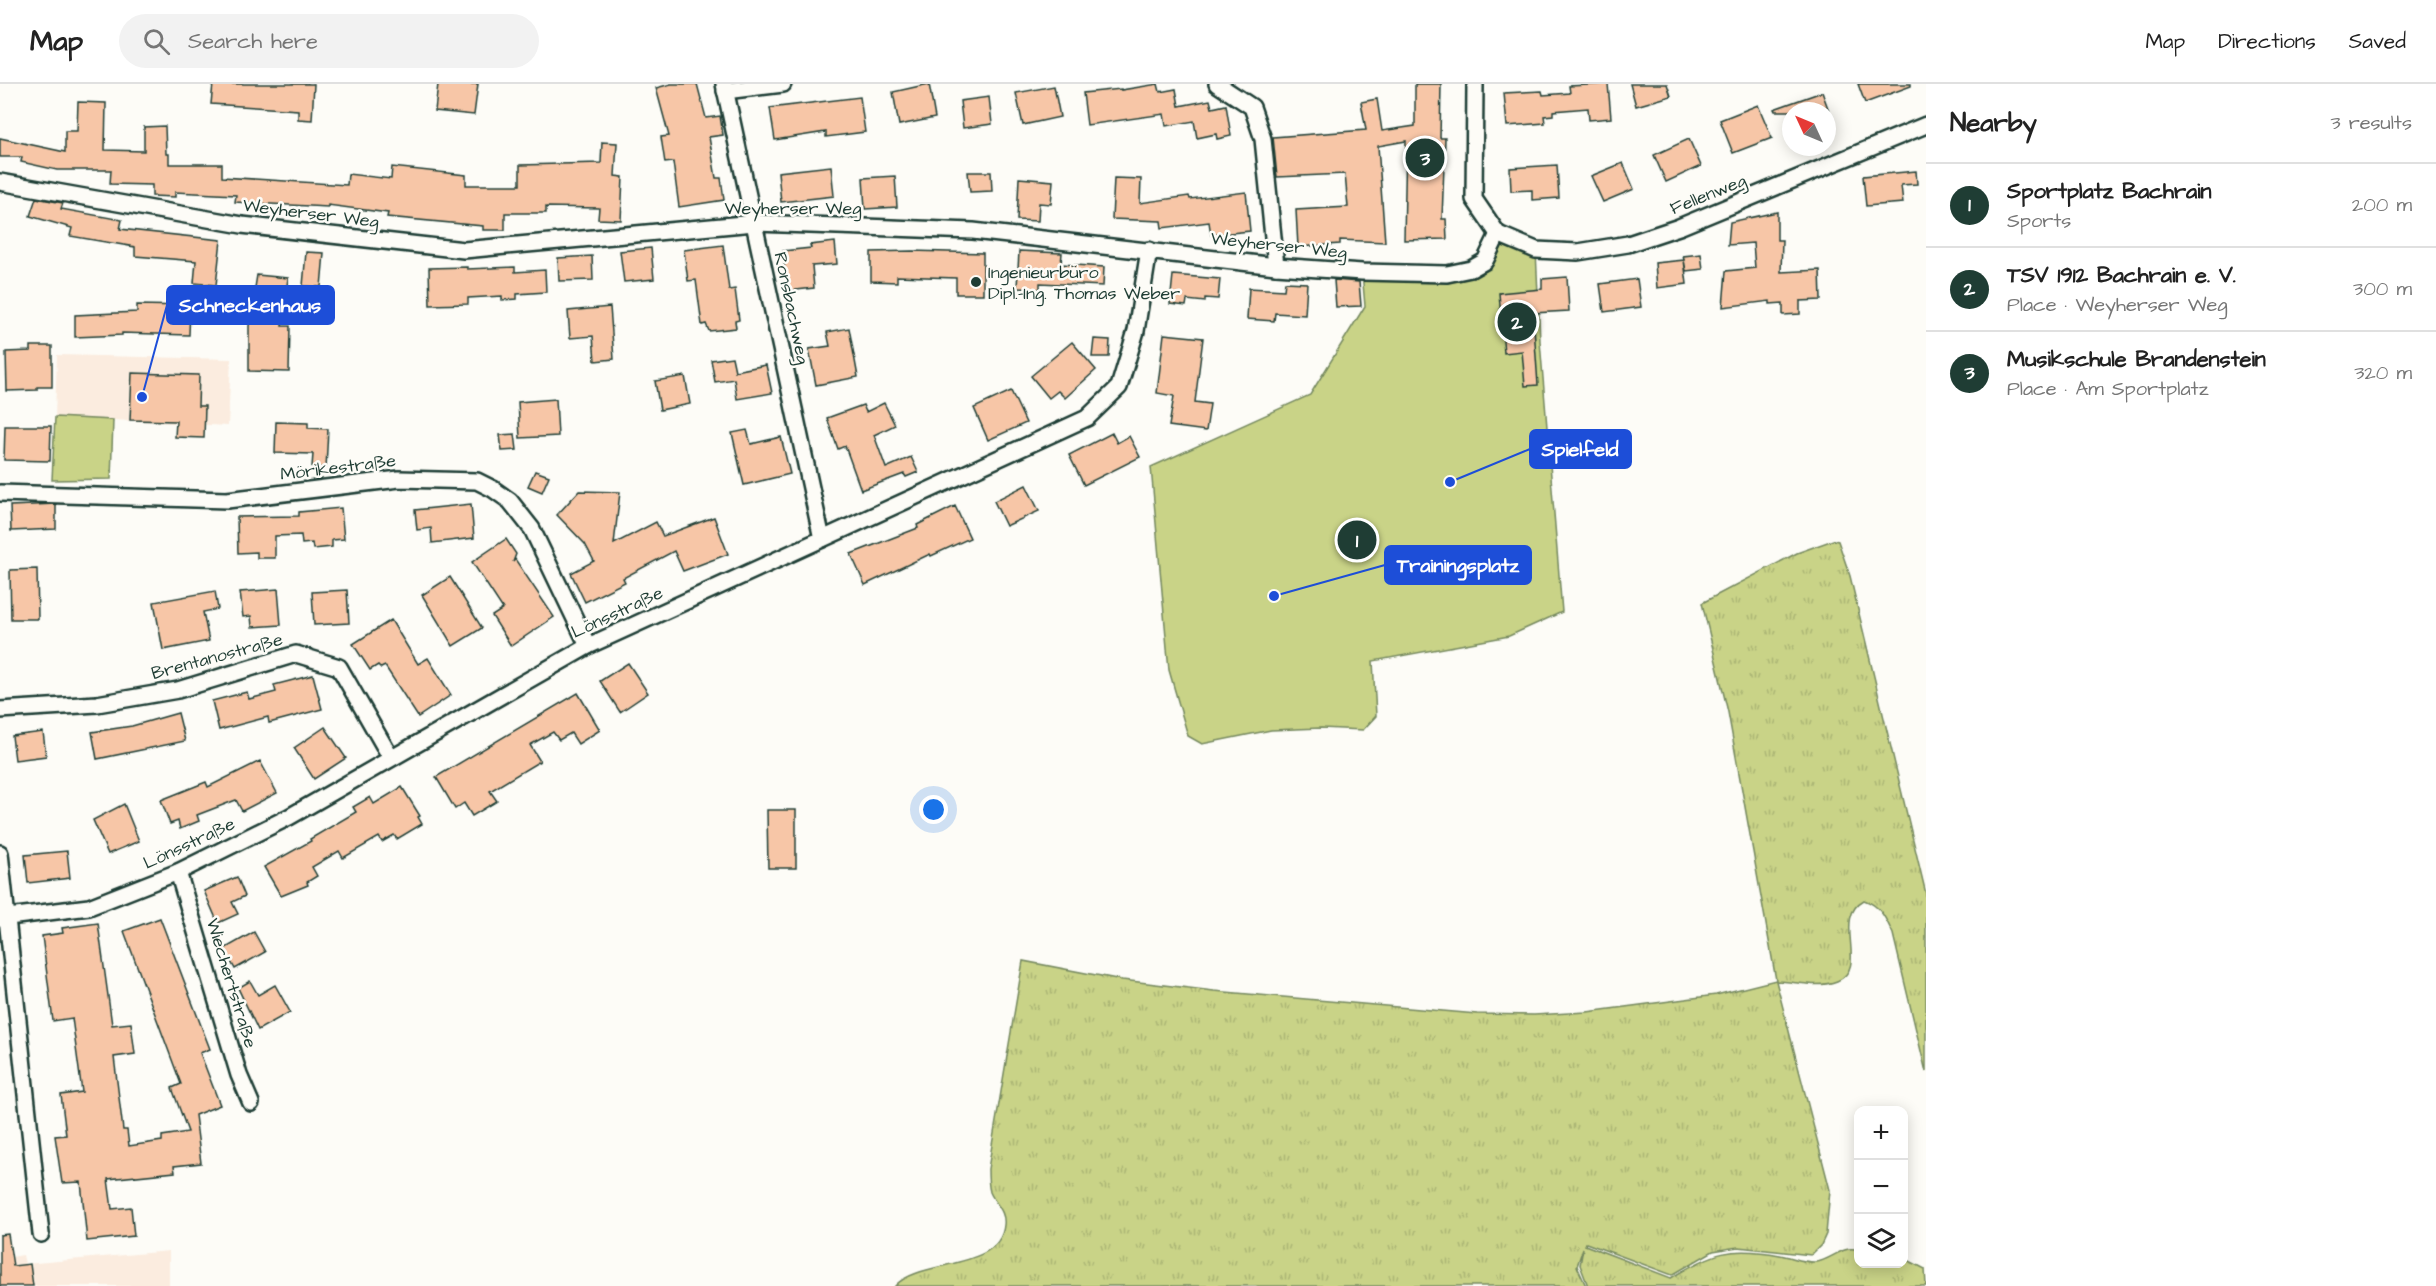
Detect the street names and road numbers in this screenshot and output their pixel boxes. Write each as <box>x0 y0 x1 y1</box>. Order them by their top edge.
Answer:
street label: Fellenweg <box>1666 168 1750 222</box>
street label: Weyherser Weg <box>241 193 380 235</box>
street label: Weyherser Weg <box>725 196 862 222</box>
street label: Weyherser Weg <box>1209 226 1348 266</box>
street label: Ronsbachweg <box>766 250 816 367</box>
street label: Mörikestraße <box>279 448 398 487</box>
street label: Lönsstraße <box>567 580 667 645</box>
street label: Brentanostraße <box>149 627 286 686</box>
street label: Lönsstraße <box>139 811 239 876</box>
street label: Wiechertstraße <box>200 915 263 1051</box>

